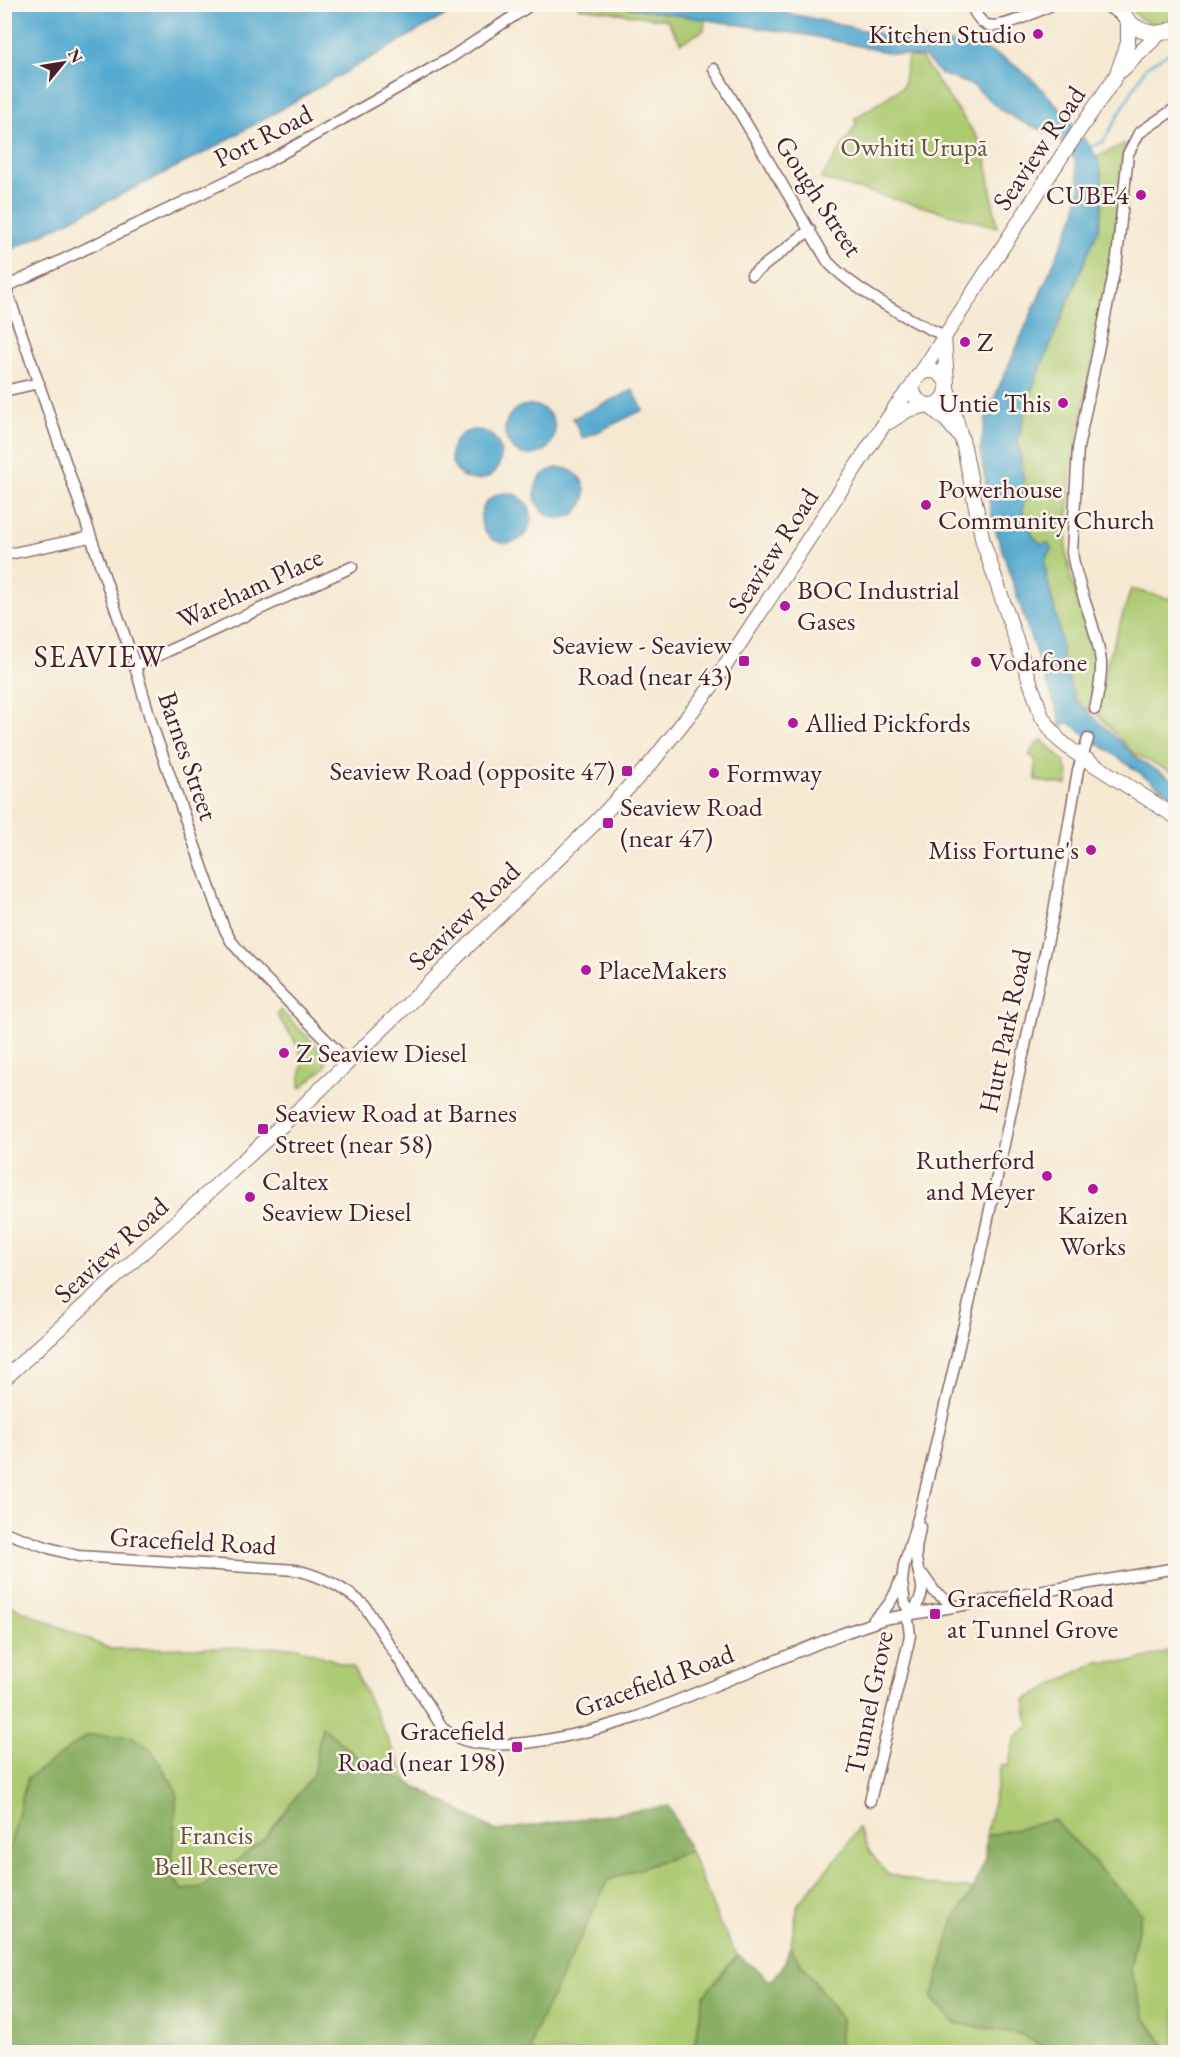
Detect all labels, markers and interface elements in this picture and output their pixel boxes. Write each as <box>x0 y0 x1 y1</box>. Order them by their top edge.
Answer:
place label: Kitchen Studio <box>869 16 1026 51</box>
marker: Kitchen Studio <box>1031 27 1045 41</box>
north arrow <box>33 33 93 93</box>
text: N <box>63 45 88 67</box>
street label: Seaview Road <box>984 79 1093 217</box>
street label: Port Road <box>207 96 318 175</box>
street label: Gough Street <box>767 128 872 263</box>
park label: Owhiti Urupā <box>840 129 988 164</box>
place label: CUBE4 <box>1046 177 1130 212</box>
marker: CUBE4 <box>1134 188 1148 202</box>
place label: Z <box>977 324 993 359</box>
marker: Z <box>958 335 972 349</box>
place label: Untie This <box>938 385 1051 420</box>
marker: Untie This <box>1056 396 1070 410</box>
place label: Powerhouse Community Church <box>938 471 1155 537</box>
street label: Seaview Road <box>719 481 826 620</box>
marker: Powerhouse Community Church <box>919 498 933 512</box>
street label: Wareham Place <box>171 539 328 636</box>
place label: BOC Industrial Gases <box>797 572 959 638</box>
marker: BOC Industrial Gases <box>778 599 792 613</box>
place label: Seaview - Seaview Road (near 43) <box>552 627 732 693</box>
district label: SEAVIEW <box>34 637 166 676</box>
place label: Vodafone <box>988 644 1087 679</box>
marker: Seaview - Seaview Road (near 43) <box>737 654 751 668</box>
marker: Vodafone <box>969 655 983 669</box>
street label: Barnes Street <box>150 687 227 825</box>
place label: Allied Pickfords <box>804 705 970 740</box>
marker: Allied Pickfords <box>786 716 800 730</box>
place label: Seaview Road (opposite 47) <box>329 753 615 788</box>
place label: Formway <box>726 755 822 790</box>
marker: Seaview Road (opposite 47) <box>620 764 634 778</box>
marker: Formway <box>707 766 721 780</box>
place label: Seaview Road (near 47) <box>620 789 763 855</box>
marker: Seaview Road (near 47) <box>601 816 615 830</box>
place label: Miss Fortune's <box>928 832 1079 867</box>
marker: Miss Fortune's <box>1084 843 1098 857</box>
street label: Seaview Road <box>400 853 527 978</box>
street label: Hutt Park Road <box>970 946 1039 1116</box>
place label: PlaceMakers <box>598 952 727 987</box>
marker: PlaceMakers <box>579 963 593 977</box>
place label: Z Seaview Diesel <box>296 1035 467 1070</box>
marker: Z Seaview Diesel <box>277 1046 291 1060</box>
place label: Seaview Road at Barnes Street (near 58) <box>275 1095 517 1161</box>
marker: Seaview Road at Barnes Street (near 58) <box>256 1122 270 1136</box>
place label: Rutherford and Meyer <box>916 1142 1035 1208</box>
place label: Caltex Seaview Diesel <box>262 1163 411 1229</box>
marker: Rutherford and Meyer <box>1040 1169 1054 1183</box>
marker: Kaizen Works <box>1086 1182 1100 1196</box>
street label: Seaview Road <box>46 1189 176 1310</box>
marker: Caltex Seaview Diesel <box>243 1190 257 1204</box>
place label: Kaizen Works <box>1058 1197 1128 1263</box>
street label: Gracefield Road <box>109 1519 278 1562</box>
place label: Gracefield Road at Tunnel Grove <box>947 1580 1118 1646</box>
marker: Gracefield Road at Tunnel Grove <box>928 1607 942 1621</box>
street label: Tunnel Grove <box>836 1628 901 1778</box>
street label: Gracefield Road <box>569 1635 739 1726</box>
place label: Gracefield Road (near 198) <box>337 1713 505 1779</box>
marker: Gracefield Road (near 198) <box>510 1740 524 1754</box>
park label: Francis Bell Reserve <box>154 1817 278 1883</box>

